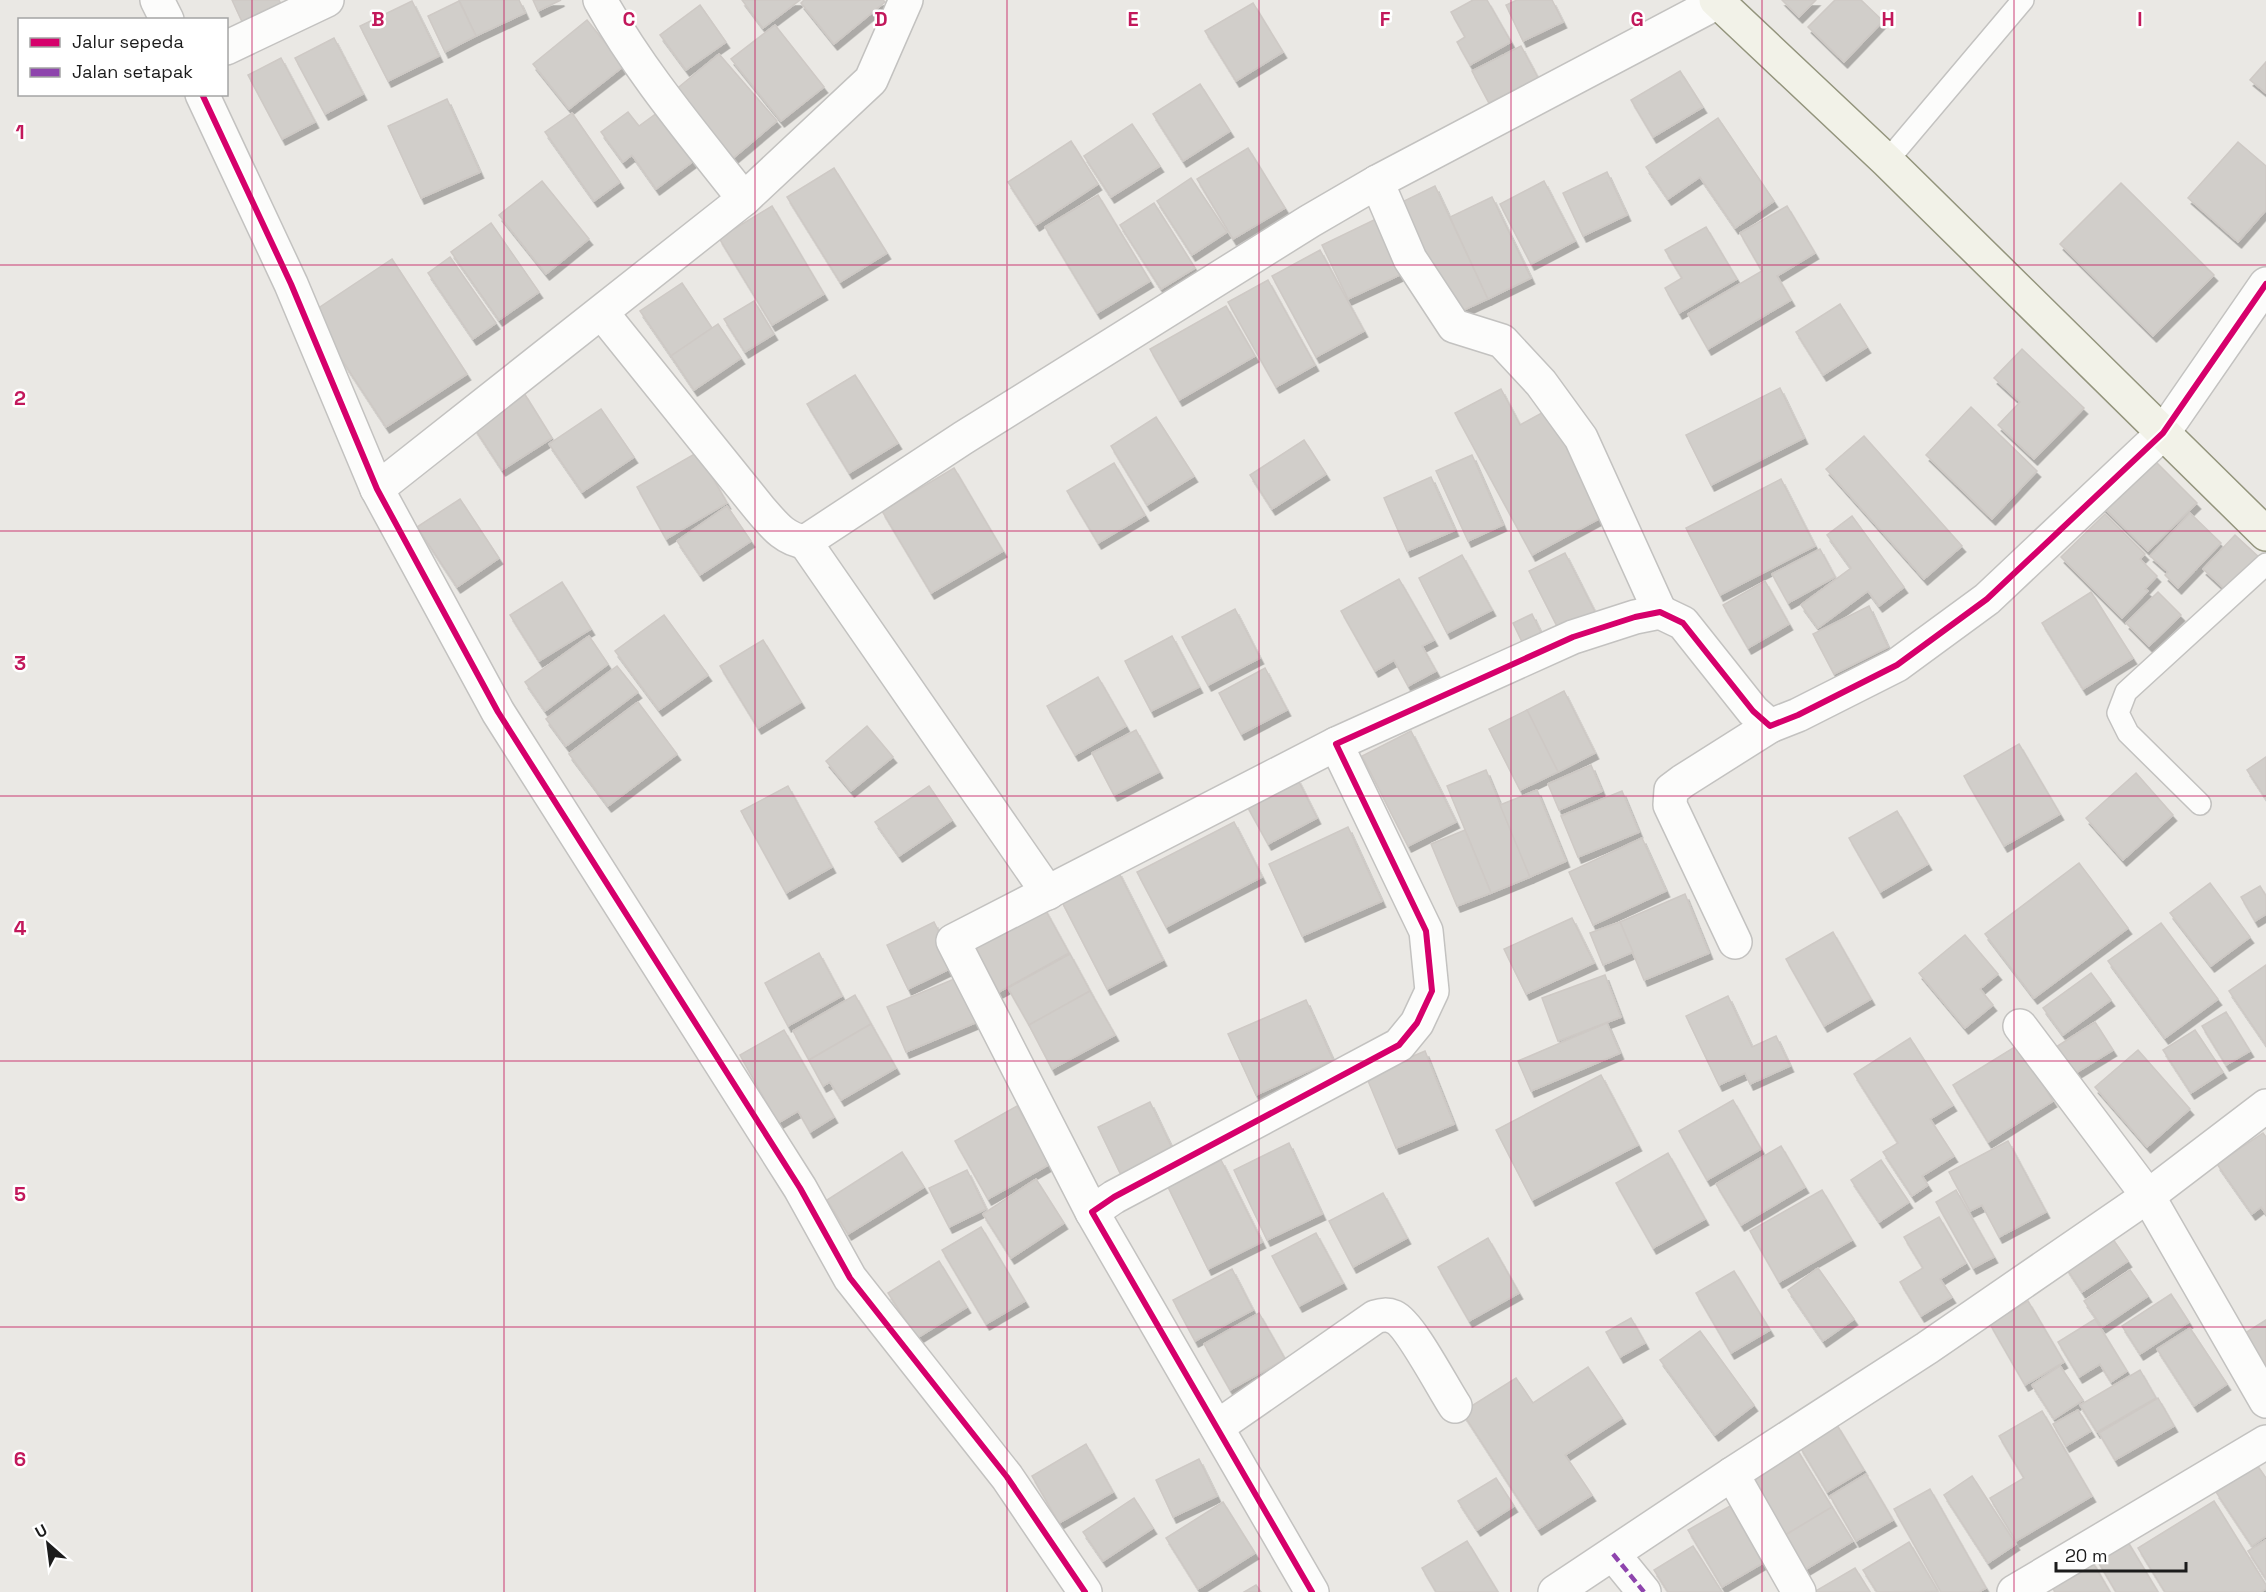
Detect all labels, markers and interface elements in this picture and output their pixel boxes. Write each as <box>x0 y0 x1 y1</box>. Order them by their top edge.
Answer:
text: B <box>371 6 385 32</box>
text: C <box>623 6 636 32</box>
text: D <box>874 6 888 32</box>
text: E <box>1127 6 1139 32</box>
text: F <box>1380 6 1391 32</box>
text: G <box>1630 6 1644 32</box>
text: H <box>1881 6 1895 32</box>
text: I <box>2137 6 2143 32</box>
legend <box>18 18 228 96</box>
text: Jalur sepeda <box>72 30 184 53</box>
text: Jalan setapak <box>72 60 193 83</box>
text: 1 <box>15 119 25 145</box>
text: 2 <box>14 385 26 411</box>
text: 3 <box>14 650 26 676</box>
text: 4 <box>14 915 27 941</box>
text: 5 <box>14 1181 26 1207</box>
text: 6 <box>14 1446 26 1472</box>
north arrow <box>18 1514 78 1574</box>
text: U <box>32 1519 51 1543</box>
scale bar <box>2056 1535 2186 1573</box>
text: 20 m <box>2065 1544 2108 1567</box>

